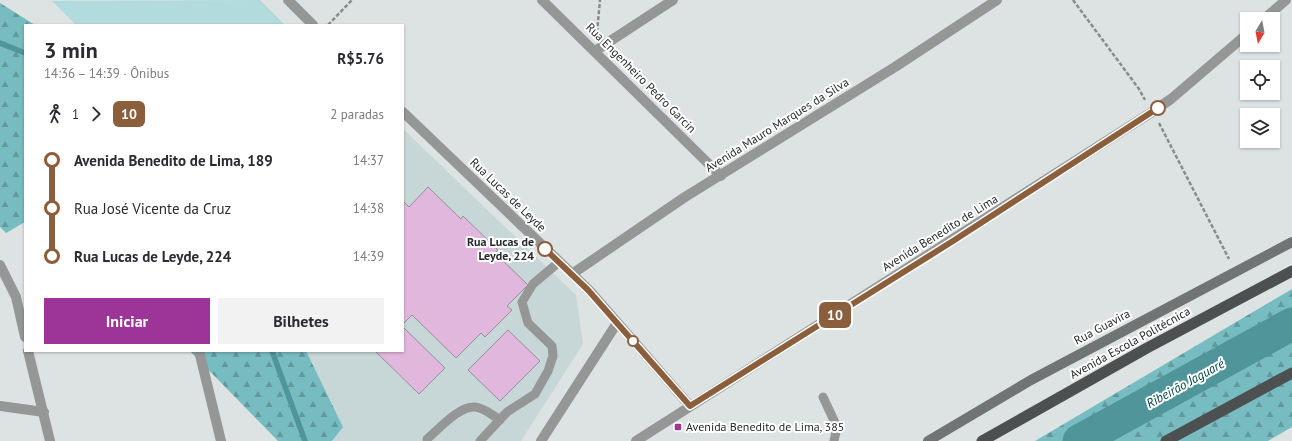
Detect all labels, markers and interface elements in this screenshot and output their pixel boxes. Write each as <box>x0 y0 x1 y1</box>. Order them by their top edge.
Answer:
north arrow <box>1240 12 1280 52</box>
map controls <box>1240 12 1280 148</box>
street label: Rua Engenheiro Pedro Garcin <box>583 20 699 136</box>
text: 3 min <box>44 36 98 64</box>
text: R$5.76 <box>337 49 384 68</box>
button: locate <box>1240 60 1280 100</box>
text: 14:36 – 14:39 · Ônibus <box>44 65 169 82</box>
street label: Avenida Mauro Marques da Silva <box>702 74 851 175</box>
unlabelled marker <box>1150 100 1166 116</box>
icon: walk <box>44 103 66 125</box>
icon: forward <box>85 103 107 125</box>
text: 10 <box>121 105 137 123</box>
text: 1 <box>72 106 79 123</box>
text: 2 paradas <box>330 106 384 123</box>
button: layers <box>1240 108 1280 148</box>
text: Avenida Benedito de Lima, 189 <box>74 151 273 170</box>
text: 14:37 <box>353 152 384 169</box>
street label: Rua Lucas de Leyde <box>467 155 550 235</box>
street label: Avenida Benedito de Lima <box>879 191 1000 274</box>
text: Rua José Vicente da Cruz <box>74 199 231 218</box>
text: 14:38 <box>353 200 384 217</box>
place label: Rua Lucas de Leyde, 224 <box>467 234 534 263</box>
marker: Rua Lucas de Leyde, 224 <box>537 241 553 257</box>
text: Rua Lucas de Leyde, 224 <box>74 247 231 266</box>
text: 14:39 <box>353 248 384 265</box>
button: Iniciar <box>44 298 210 344</box>
button: Bilhetes <box>218 298 384 344</box>
line badge: 10 <box>817 302 853 328</box>
street label: Avenida Escola Politécnica <box>1067 303 1193 382</box>
street label: Rua Guavira <box>1071 305 1132 348</box>
text: 10 <box>827 306 843 324</box>
unlabelled marker <box>627 335 639 347</box>
water label: Ribeirão Jaguaré <box>1143 355 1227 412</box>
place label: Avenida Benedito de Lima, 385 <box>686 419 844 434</box>
marker: Avenida Benedito de Lima, 385 <box>673 422 683 432</box>

